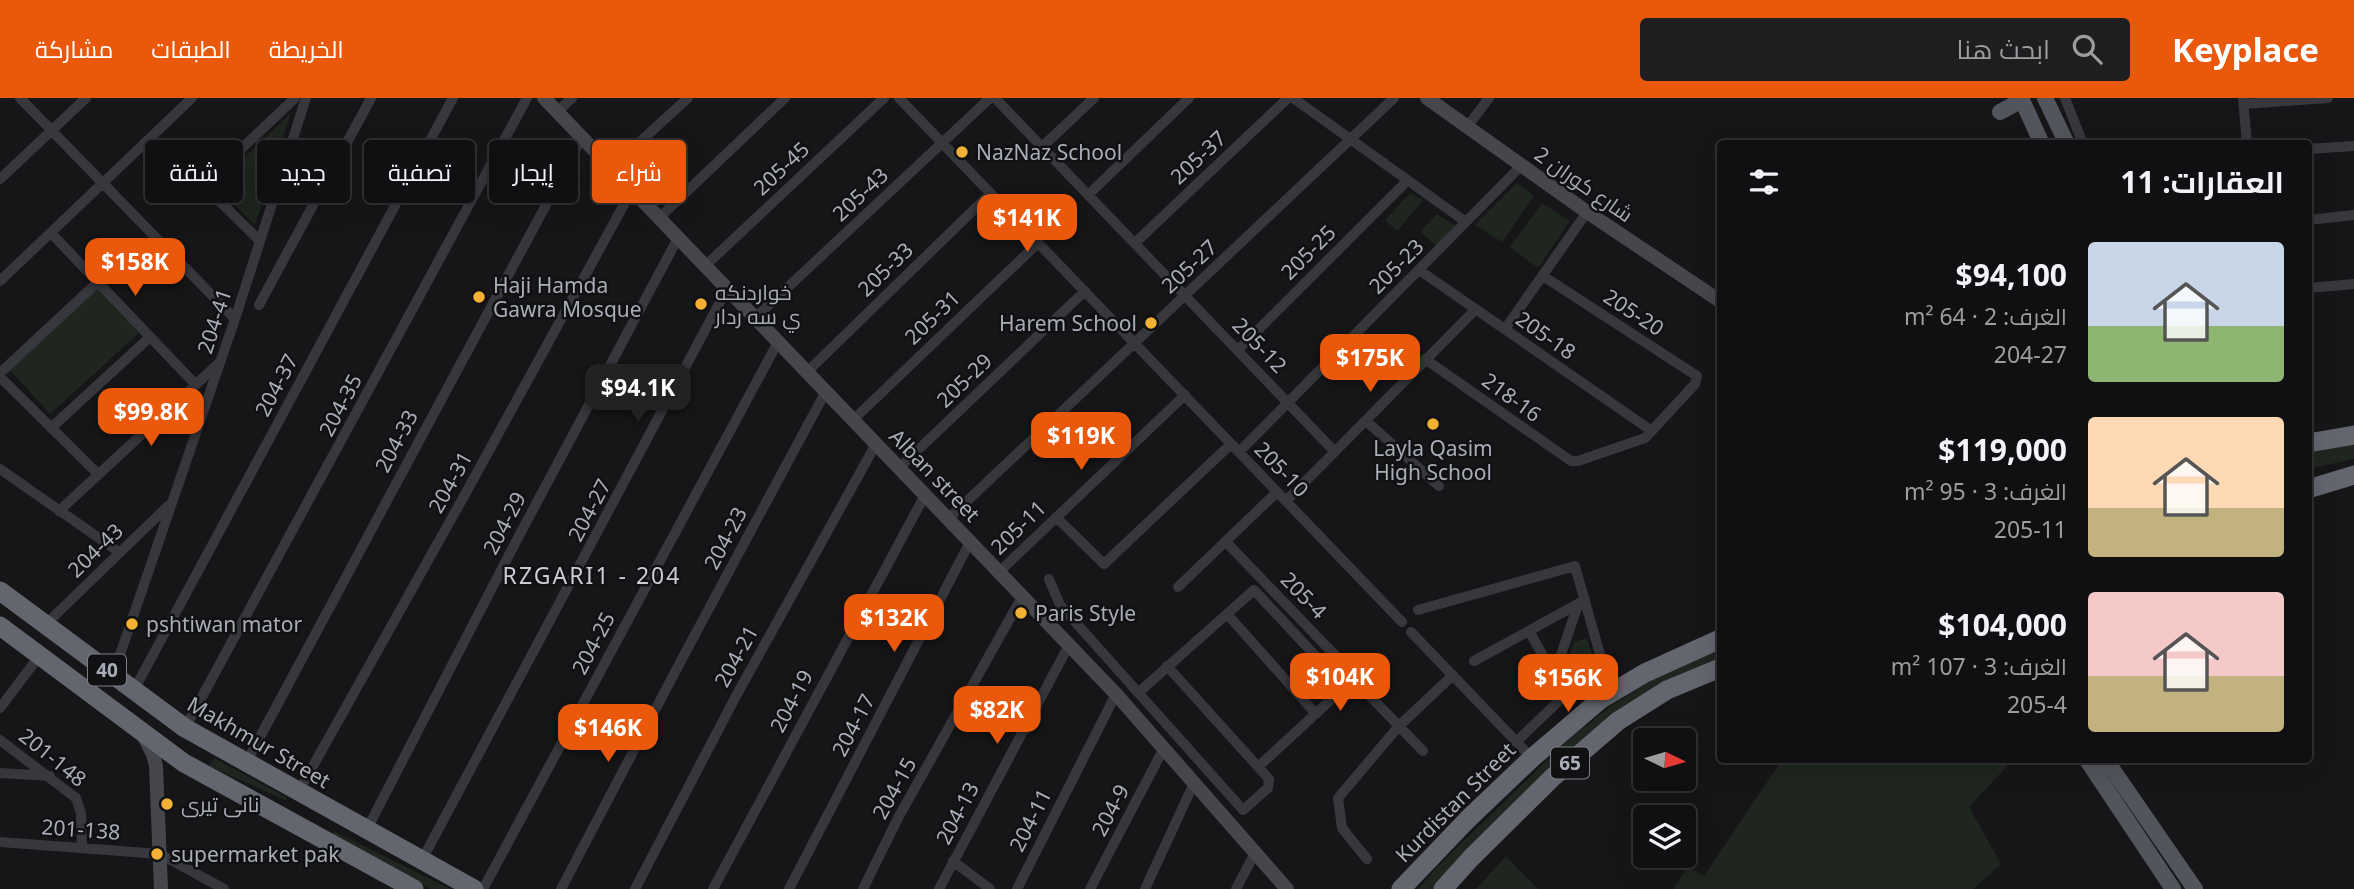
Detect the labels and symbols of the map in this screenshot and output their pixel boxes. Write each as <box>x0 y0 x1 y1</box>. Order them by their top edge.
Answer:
street label: 205-37 <box>1164 124 1232 190</box>
street label: 205-45 <box>747 135 815 201</box>
place label: NazNaz School <box>976 138 1122 166</box>
street label: شارع كوران 2 <box>1529 140 1639 229</box>
marker: NazNaz School <box>954 144 970 160</box>
street label: 205-43 <box>826 161 894 227</box>
pin: $141K <box>978 194 1076 254</box>
street label: 205-25 <box>1274 218 1342 286</box>
street label: 205-23 <box>1362 232 1430 300</box>
street label: 205-27 <box>1155 233 1223 299</box>
street label: 205-33 <box>851 236 919 302</box>
pin: $158K <box>86 238 184 298</box>
place label: Haji Hamda Gawra Mosque <box>493 271 642 323</box>
place label: خواردنكه ي سه ردار <box>714 278 801 333</box>
street label: 205-20 <box>1598 282 1670 342</box>
street label: 205-31 <box>898 284 966 350</box>
street label: 204-41 <box>190 285 238 357</box>
marker: Haji Hamda Gawra Mosque <box>471 289 487 305</box>
marker: خواردنكه ي سه ردار <box>693 296 709 312</box>
street label: 205-18 <box>1511 304 1581 366</box>
place label: Harem School <box>999 309 1137 337</box>
street label: 205-12 <box>1227 311 1293 379</box>
marker: Harem School <box>1143 315 1159 331</box>
pin: $175K <box>1321 334 1419 394</box>
street label: 205-29 <box>930 347 998 413</box>
street label: 204-37 <box>248 349 304 421</box>
pin: $94.1K <box>581 364 695 424</box>
street label: 218-16 <box>1477 366 1547 428</box>
street label: 204-35 <box>312 369 368 441</box>
pin: $99.8K <box>94 388 208 448</box>
street label: 204-33 <box>368 405 424 477</box>
pin: $119K <box>1032 412 1130 472</box>
marker: Layla Qasim High School <box>1425 416 1441 432</box>
street label: Alban street <box>884 422 987 528</box>
place label: Layla Qasim High School <box>1373 434 1493 486</box>
street label: 205-10 <box>1249 435 1315 503</box>
street label: 204-31 <box>422 446 478 518</box>
street label: 204-27 <box>561 474 617 546</box>
street label: 204-29 <box>476 487 532 559</box>
street label: 205-11 <box>984 494 1052 560</box>
street label: 204-23 <box>697 502 753 574</box>
street label: 204-43 <box>61 517 129 583</box>
district label: RZGARI1 - 204 <box>503 559 681 591</box>
street label: 205-4 <box>1275 566 1333 624</box>
pin: $132K <box>845 594 943 654</box>
place label: Paris Style <box>1035 599 1136 627</box>
marker: Paris Style <box>1013 605 1029 621</box>
street label: 204-25 <box>565 607 621 679</box>
place label: pshtiwan mator <box>146 610 302 638</box>
marker: pshtiwan mator <box>124 616 140 632</box>
street label: 204-21 <box>708 620 764 692</box>
road number: 40 <box>88 654 126 685</box>
pin: $104K <box>1291 654 1389 713</box>
pin: $156K <box>1519 654 1617 714</box>
street label: 204-19 <box>763 665 819 737</box>
pin: $82K <box>956 686 1038 746</box>
street label: 204-17 <box>825 689 881 761</box>
street label: Makhmur Street <box>183 690 336 794</box>
pin: $146K <box>559 704 657 764</box>
street label: 201-148 <box>14 721 92 793</box>
north arrow <box>1633 728 1696 791</box>
street label: Kurdistan Street <box>1389 736 1521 868</box>
road number: 65 <box>1551 748 1589 778</box>
street label: 204-15 <box>866 752 922 824</box>
street label: 204-13 <box>929 777 985 849</box>
street label: 204-9 <box>1085 779 1135 841</box>
street label: 204-11 <box>1002 784 1058 856</box>
place label: نانی تیری <box>181 790 259 818</box>
marker: نانی تیری <box>159 796 175 812</box>
street label: 201-138 <box>41 812 121 846</box>
place label: supermarket pak <box>171 840 340 868</box>
marker: supermarket pak <box>149 846 165 862</box>

